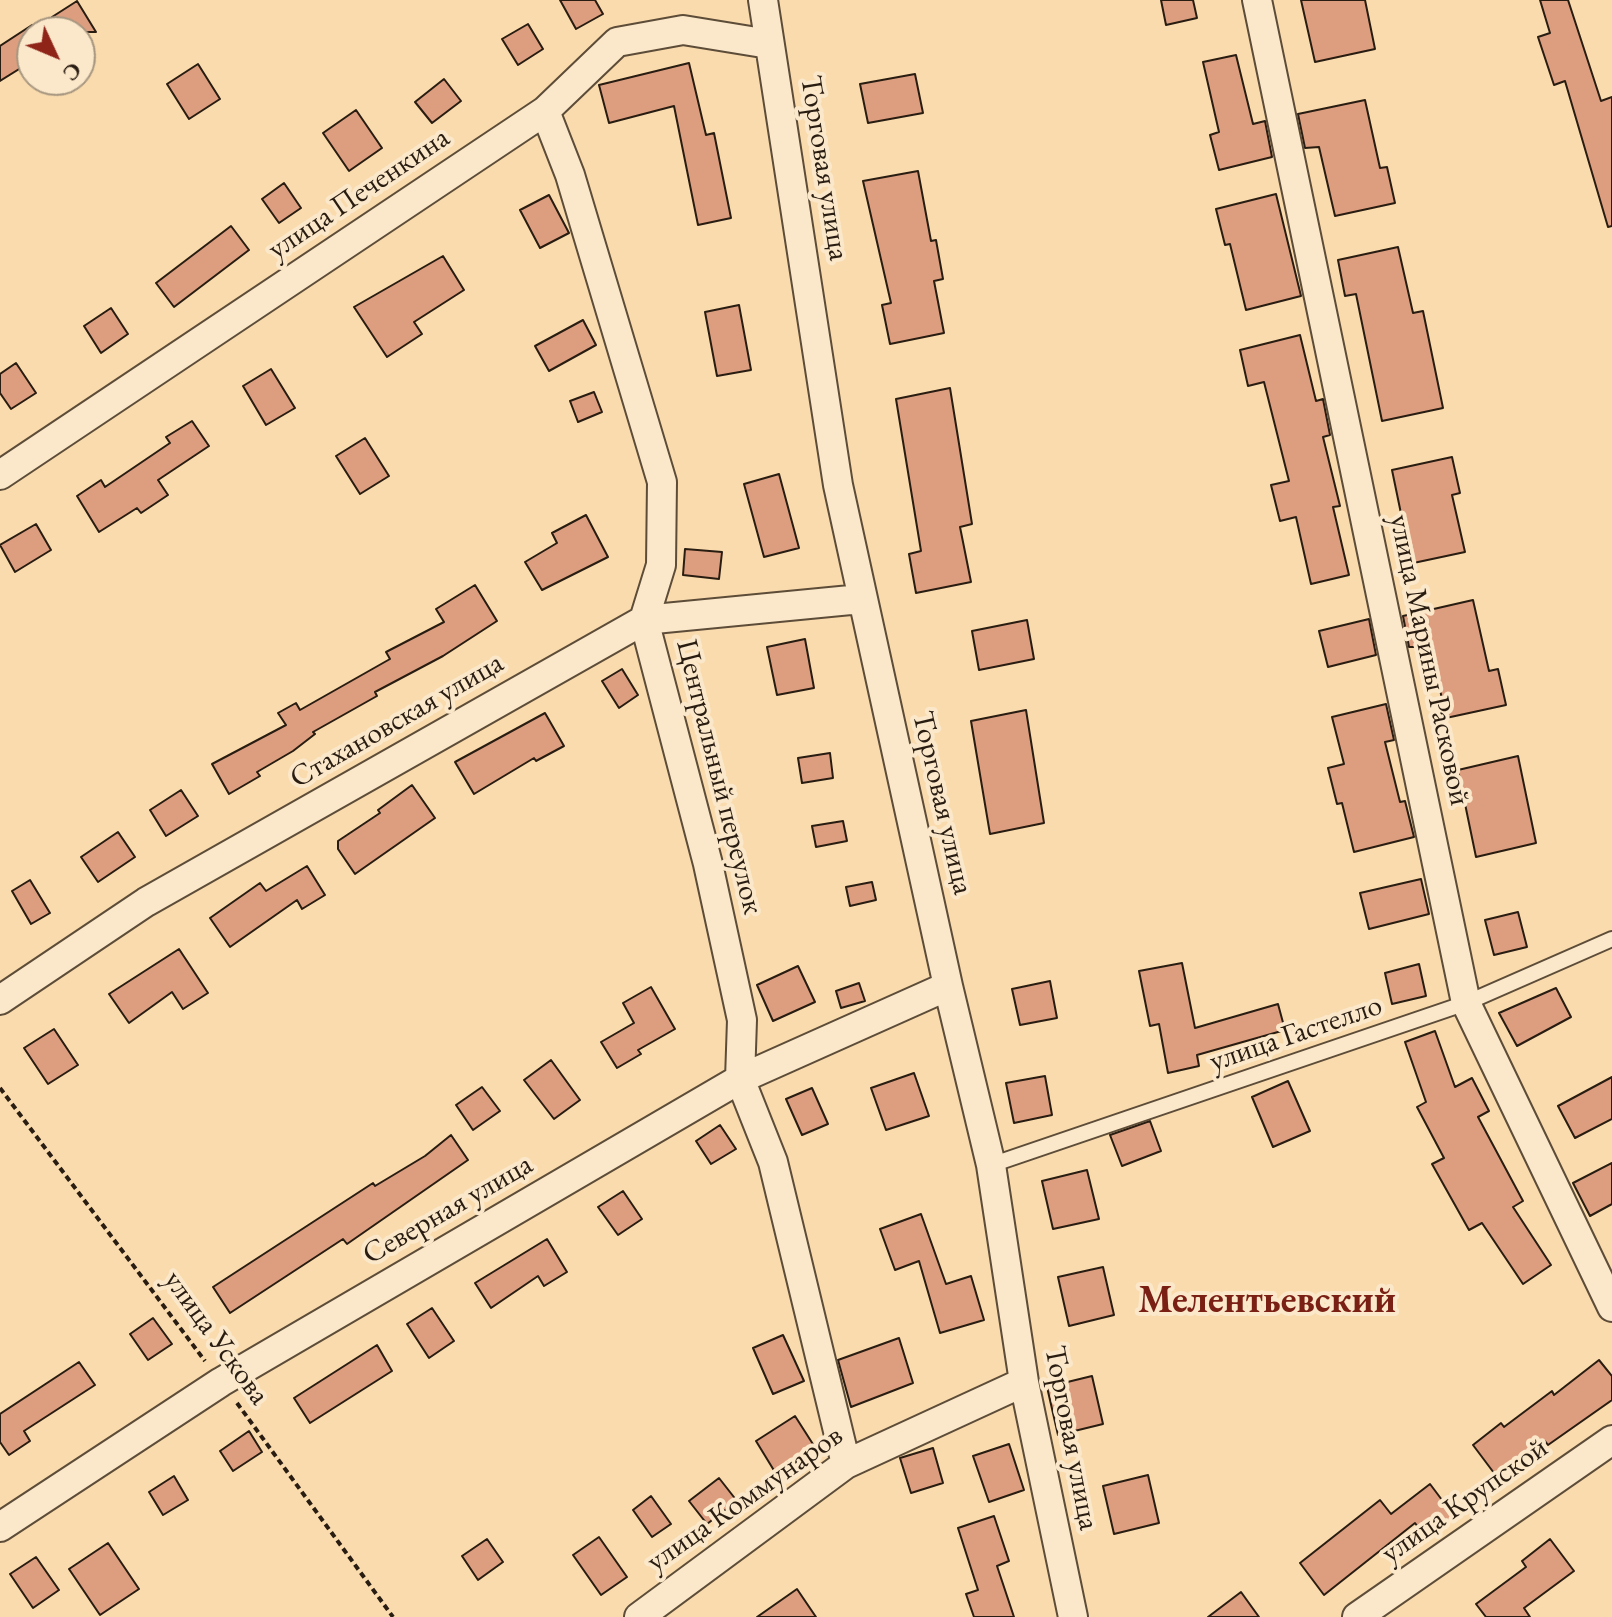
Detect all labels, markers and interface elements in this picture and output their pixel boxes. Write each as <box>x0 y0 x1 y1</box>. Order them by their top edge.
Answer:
north arrow <box>16 16 96 96</box>
text: С <box>56 56 88 87</box>
street label: Торговая улица <box>792 73 856 263</box>
street label: улица Печенкина <box>261 120 457 268</box>
street label: улица Марины Расковой <box>1381 511 1477 809</box>
street label: Центральный переулок <box>667 636 771 918</box>
street label: Стахановская улица <box>284 645 510 797</box>
street label: Торговая улица <box>903 708 981 898</box>
street label: улица Гастелло <box>1205 988 1387 1080</box>
street label: Северная улица <box>357 1147 539 1273</box>
street label: улица Ускова <box>155 1264 277 1412</box>
district label: Мелентьевский <box>1138 1279 1396 1325</box>
street label: Торговая улица <box>1035 1343 1107 1533</box>
street label: улица Коммунаров <box>640 1418 850 1580</box>
street label: улица Крупской <box>1375 1430 1555 1572</box>

